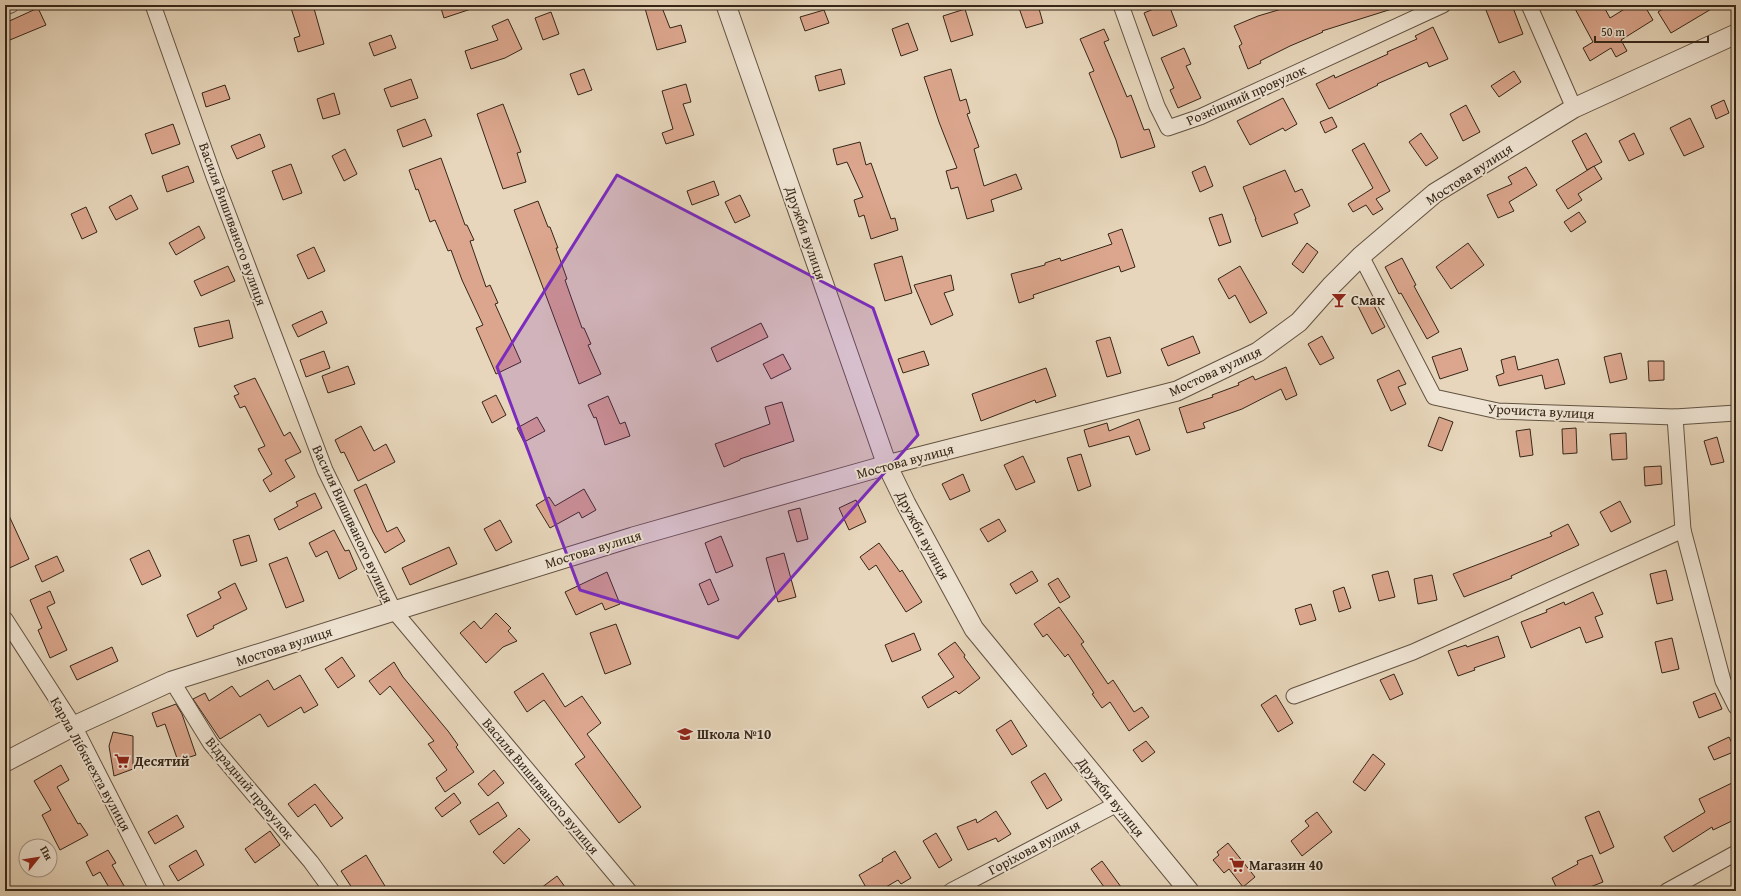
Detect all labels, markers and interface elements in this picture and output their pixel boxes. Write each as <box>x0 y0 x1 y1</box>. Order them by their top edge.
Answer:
scale bar <box>1595 18 1708 44</box>
text: 50 m <box>1601 23 1625 40</box>
street label: Розкішний провулок <box>1183 59 1310 130</box>
street label: Мостова вулиця <box>1422 138 1516 210</box>
street label: Василя Вишиваного вулиця <box>194 140 272 308</box>
street label: Дружби вулиця <box>780 183 831 282</box>
place label: Смак <box>1351 290 1386 310</box>
bar icon: Смак <box>1330 291 1348 309</box>
street label: Мостова вулиця <box>1166 341 1264 401</box>
street label: Урочиста вулиця <box>1487 398 1595 424</box>
street label: Мостова вулиця <box>854 438 956 484</box>
street label: Василя Вишиваного вулиця <box>308 442 398 606</box>
street label: Дружби вулиця <box>891 486 955 583</box>
street label: Мостова вулиця <box>542 525 644 573</box>
street label: Мостова вулиця <box>233 621 335 671</box>
street label: Карла Лібкнехта вулиця <box>46 693 136 835</box>
street label: Василя Вишиваного вулиця <box>478 714 604 858</box>
place label: Школа №10 <box>697 724 771 744</box>
school or university icon: Школа №10 <box>676 725 694 743</box>
street label: Відрадний провулок <box>201 733 299 844</box>
place label: Десятий <box>133 751 190 771</box>
supermarket icon: Десятий <box>113 752 131 770</box>
street label: Дружби вулиця <box>1072 752 1149 841</box>
street label: Горіхова вулиця <box>985 814 1083 880</box>
north arrow <box>18 838 58 878</box>
text: Пн <box>36 843 57 863</box>
place label: Магазин 40 <box>1249 855 1323 875</box>
supermarket icon: Магазин 40 <box>1228 856 1246 874</box>

